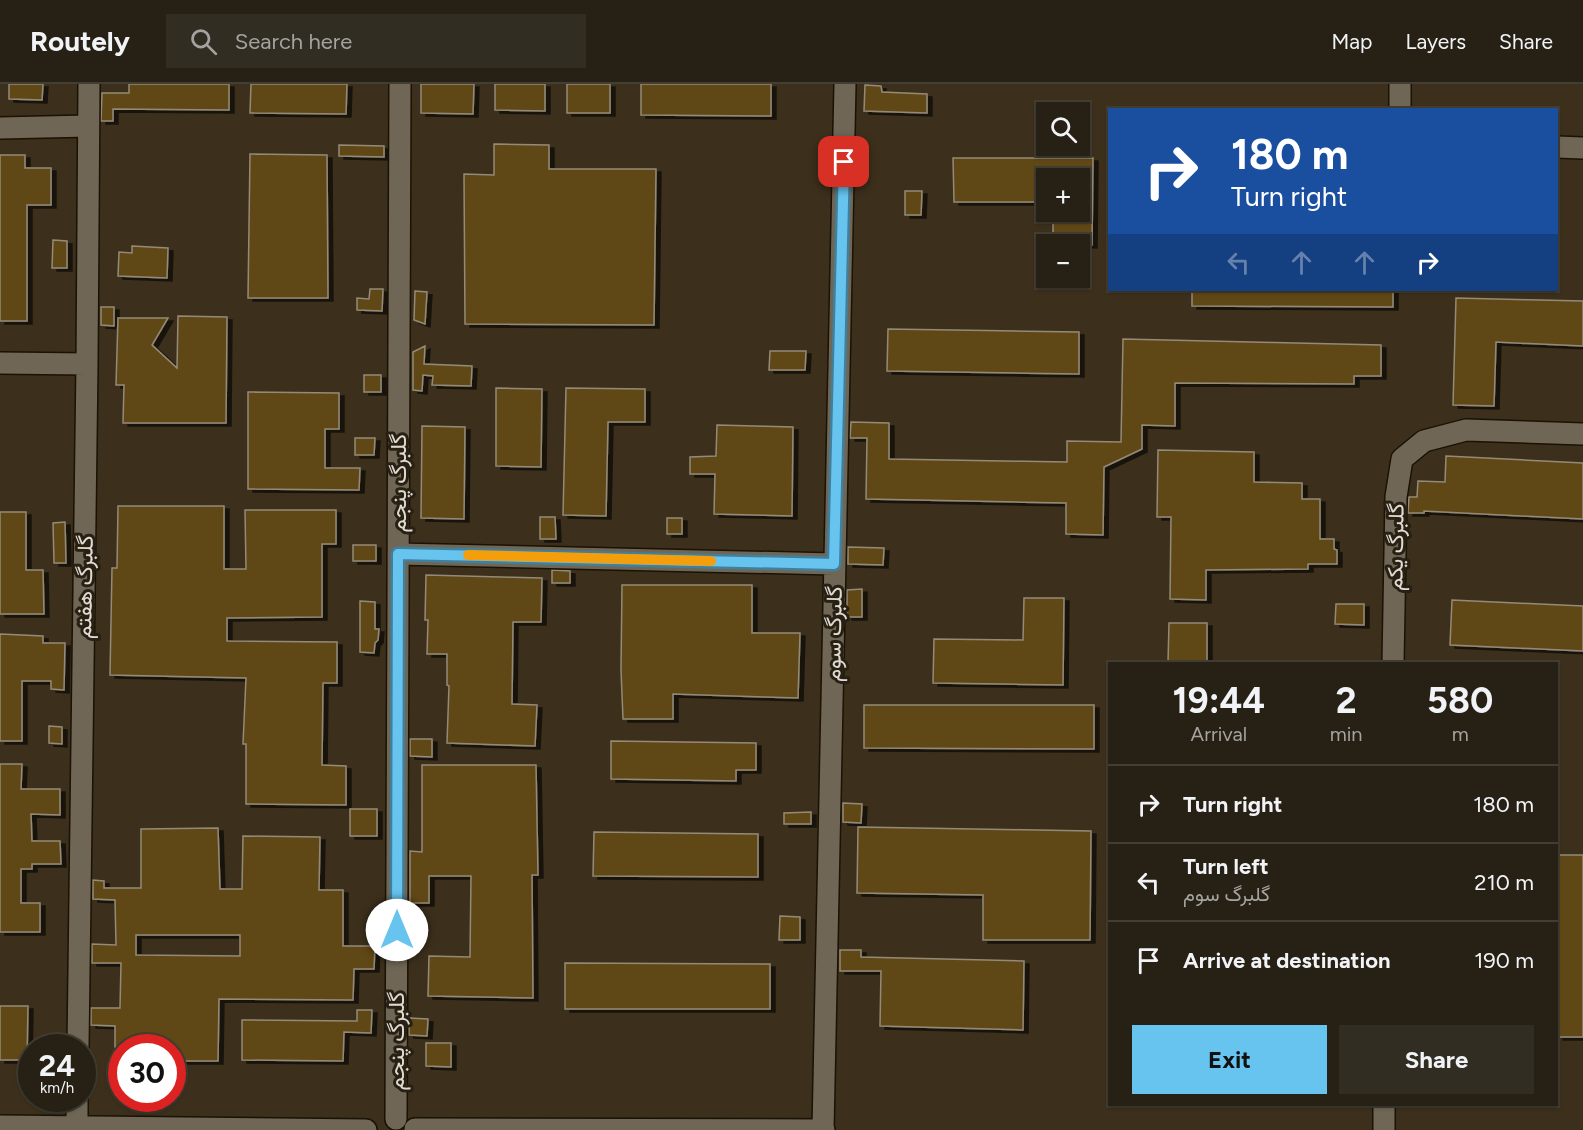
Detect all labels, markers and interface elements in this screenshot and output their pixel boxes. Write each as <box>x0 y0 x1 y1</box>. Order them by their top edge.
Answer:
search box <box>166 14 586 68</box>
text: Routely <box>30 24 130 58</box>
icon: search <box>187 25 220 58</box>
text: Search here <box>235 28 352 55</box>
text: Map <box>1332 29 1372 54</box>
text: Layers <box>1405 29 1466 54</box>
text: Share <box>1499 29 1553 54</box>
map controls <box>1036 102 1090 288</box>
button: search <box>1036 102 1090 156</box>
text: 180 m <box>1231 129 1348 180</box>
icon: right <box>1132 132 1210 210</box>
pin <box>818 136 869 187</box>
icon: arrive <box>827 145 860 178</box>
button: + <box>1036 168 1090 222</box>
text: Turn right <box>1231 180 1347 213</box>
button: − <box>1036 234 1090 288</box>
icon: left <box>1222 246 1255 279</box>
icon: ahead <box>1285 246 1318 279</box>
icon: ahead <box>1348 246 1381 279</box>
icon: right <box>1411 246 1444 279</box>
street label: گلبرگ پنجم <box>385 433 413 532</box>
street label: گلبرگ یکم <box>1381 503 1411 591</box>
street label: گلبرگ هفتم <box>70 535 100 639</box>
street label: گلبرگ سوم <box>819 586 849 682</box>
text: 19:44 <box>1173 679 1265 722</box>
text: 2 <box>1336 679 1357 722</box>
text: 580 <box>1427 679 1493 722</box>
text: Arrival <box>1191 722 1247 746</box>
text: min <box>1330 722 1363 746</box>
text: m <box>1452 722 1469 746</box>
icon: right <box>1132 788 1165 821</box>
text: Turn right <box>1183 791 1282 818</box>
text: 180 m <box>1473 791 1534 818</box>
text: Turn left <box>1183 853 1269 880</box>
icon: left <box>1132 866 1165 899</box>
text: 210 m <box>1474 869 1534 896</box>
text: گلبرگ سوم <box>1183 882 1270 906</box>
position arrow <box>365 898 429 962</box>
icon: arrive <box>1132 944 1165 977</box>
text: Arrive at destination <box>1183 947 1391 974</box>
text: 190 m <box>1474 947 1534 974</box>
street label: گلبرگ پنجم <box>383 991 411 1090</box>
button: Exit <box>1132 1025 1327 1094</box>
button: Share <box>1339 1025 1534 1094</box>
speed limit sign: 30 <box>108 1034 186 1112</box>
text: 24 <box>39 1047 75 1084</box>
text: km/h <box>40 1079 74 1097</box>

